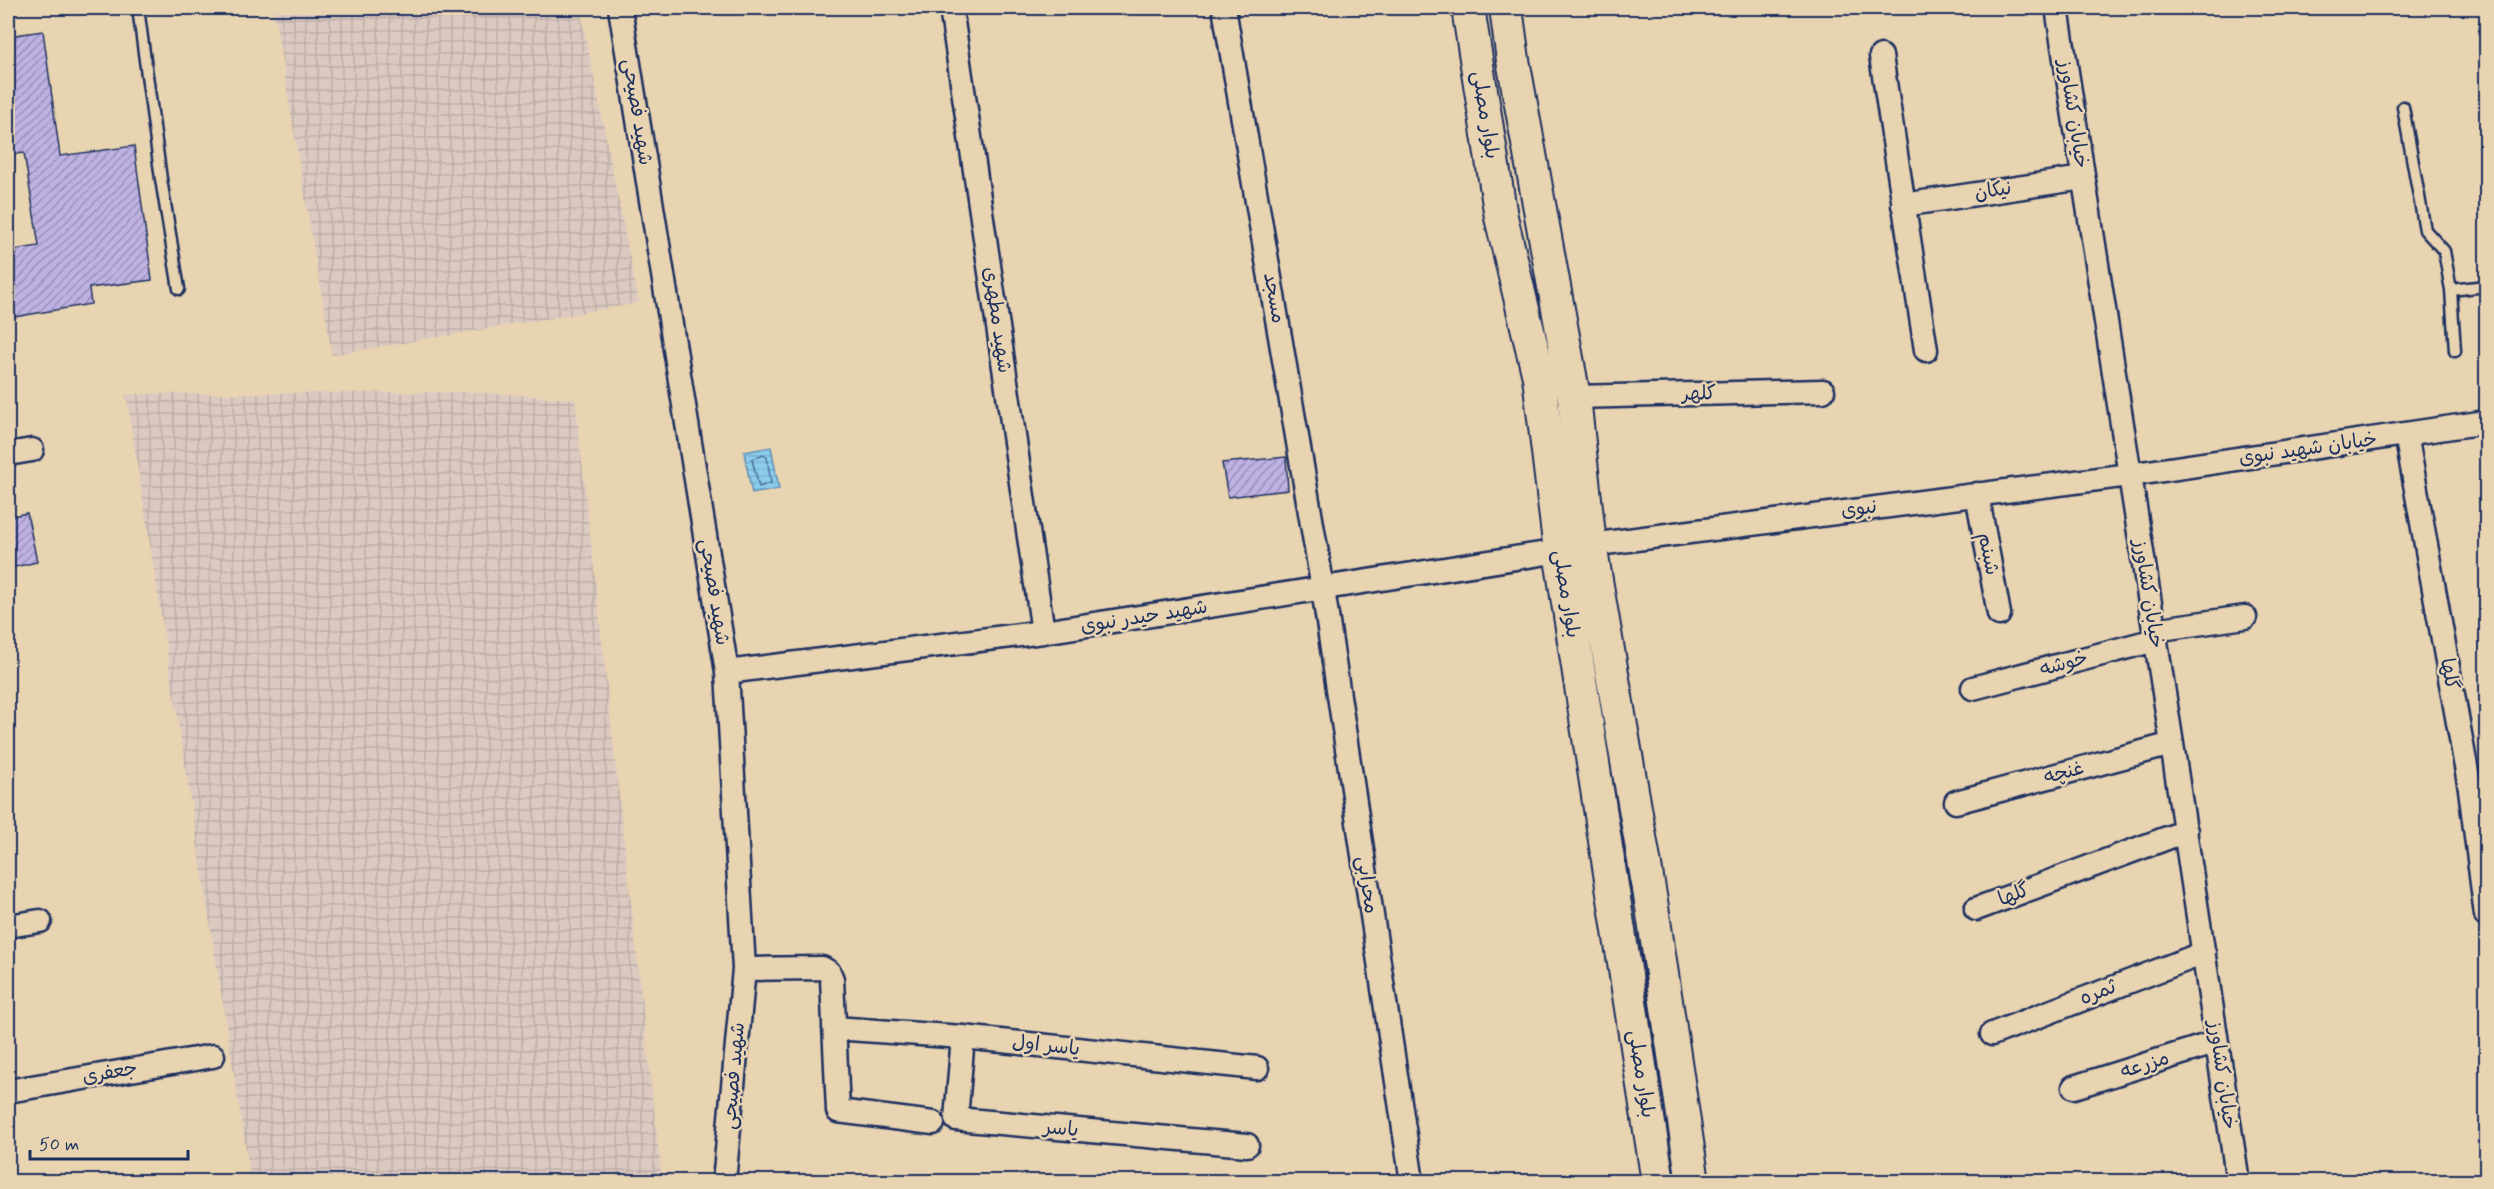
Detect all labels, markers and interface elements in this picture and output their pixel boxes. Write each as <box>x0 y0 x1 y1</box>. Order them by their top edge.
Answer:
street label: خیابان کشاورز <box>2051 56 2095 170</box>
street label: شهید فصیحی <box>615 57 659 167</box>
street label: بلوار مصلی <box>1465 69 1505 161</box>
street label: نیکان <box>1972 175 2014 207</box>
street label: شهید مطهری <box>976 265 1018 375</box>
street label: مسجد <box>1256 270 1292 326</box>
street label: کلهر <box>1680 380 1716 408</box>
street label: خیابان شهید نبوی <box>2237 426 2379 472</box>
street label: نبوی <box>1839 493 1879 525</box>
street label: شبنم <box>1971 530 2005 578</box>
street label: خیابان کشاورز <box>2126 536 2170 650</box>
street label: شهید فصیحی <box>692 537 736 647</box>
street label: بلوار مصلی <box>1546 548 1586 640</box>
street label: شهید حیدر نبوی <box>1079 594 1209 640</box>
street label: خوشه <box>2037 645 2091 683</box>
street label: گلها <box>2433 656 2465 692</box>
street label: غنچه <box>2041 755 2087 791</box>
street label: محرابی <box>1350 854 1384 916</box>
street label: گلها <box>1994 877 2034 913</box>
street label: ثمره <box>2076 973 2121 1012</box>
street label: خیابان کشاورز <box>2201 1017 2243 1131</box>
street label: شهید فصیحی <box>716 1021 752 1131</box>
street label: بلوار مصلی <box>1621 1028 1661 1120</box>
street label: یاسر اول <box>1011 1029 1081 1063</box>
street label: مزرعه <box>2117 1044 2173 1086</box>
street label: جعفری <box>80 1055 140 1091</box>
street label: یاسر <box>1040 1114 1080 1144</box>
scale bar <box>30 1123 188 1161</box>
text: 50 m <box>39 1133 79 1157</box>

